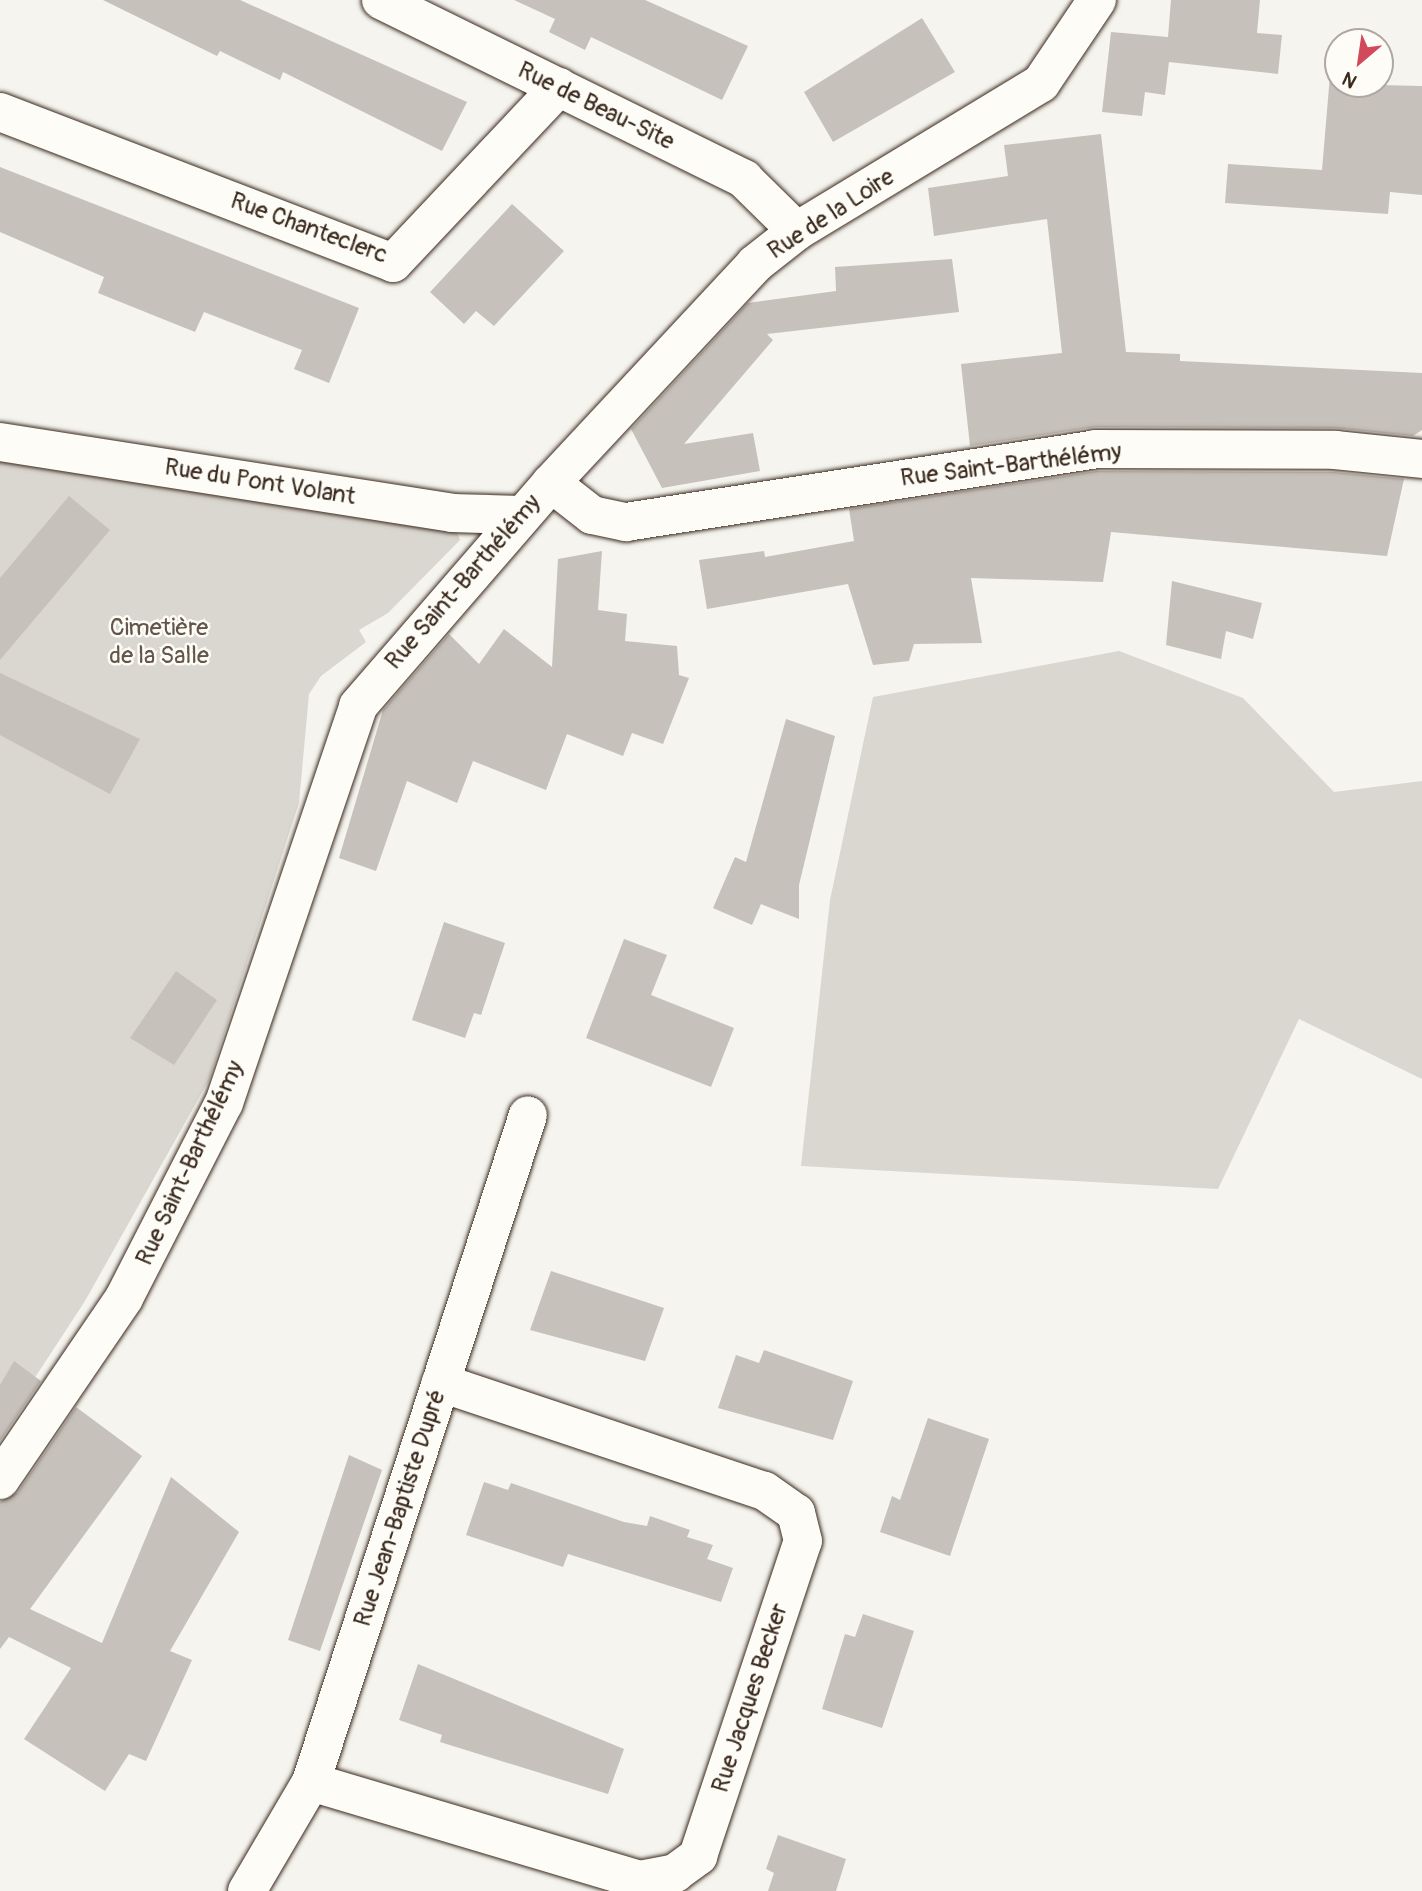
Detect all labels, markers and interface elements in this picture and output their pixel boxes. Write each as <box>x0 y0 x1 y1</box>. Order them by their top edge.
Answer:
north arrow <box>1324 28 1394 98</box>
street label: Rue de Beau-Site <box>513 56 679 156</box>
text: N <box>1338 66 1361 93</box>
street label: Rue de la Loire <box>762 163 900 265</box>
street label: Rue Chanteclerc <box>227 186 391 270</box>
street label: Rue Saint-Barthélémy <box>899 437 1123 493</box>
street label: Rue du Pont Volant <box>163 453 357 511</box>
street label: Rue Saint-Barthélémy <box>379 489 547 675</box>
park label: Cimetière de la Salle <box>109 614 209 670</box>
street label: Rue Saint-Barthélémy <box>130 1056 250 1270</box>
street label: Rue Jean-Baptiste Dupré <box>348 1386 452 1630</box>
street label: Rue Jacques Becker <box>706 1600 794 1796</box>

